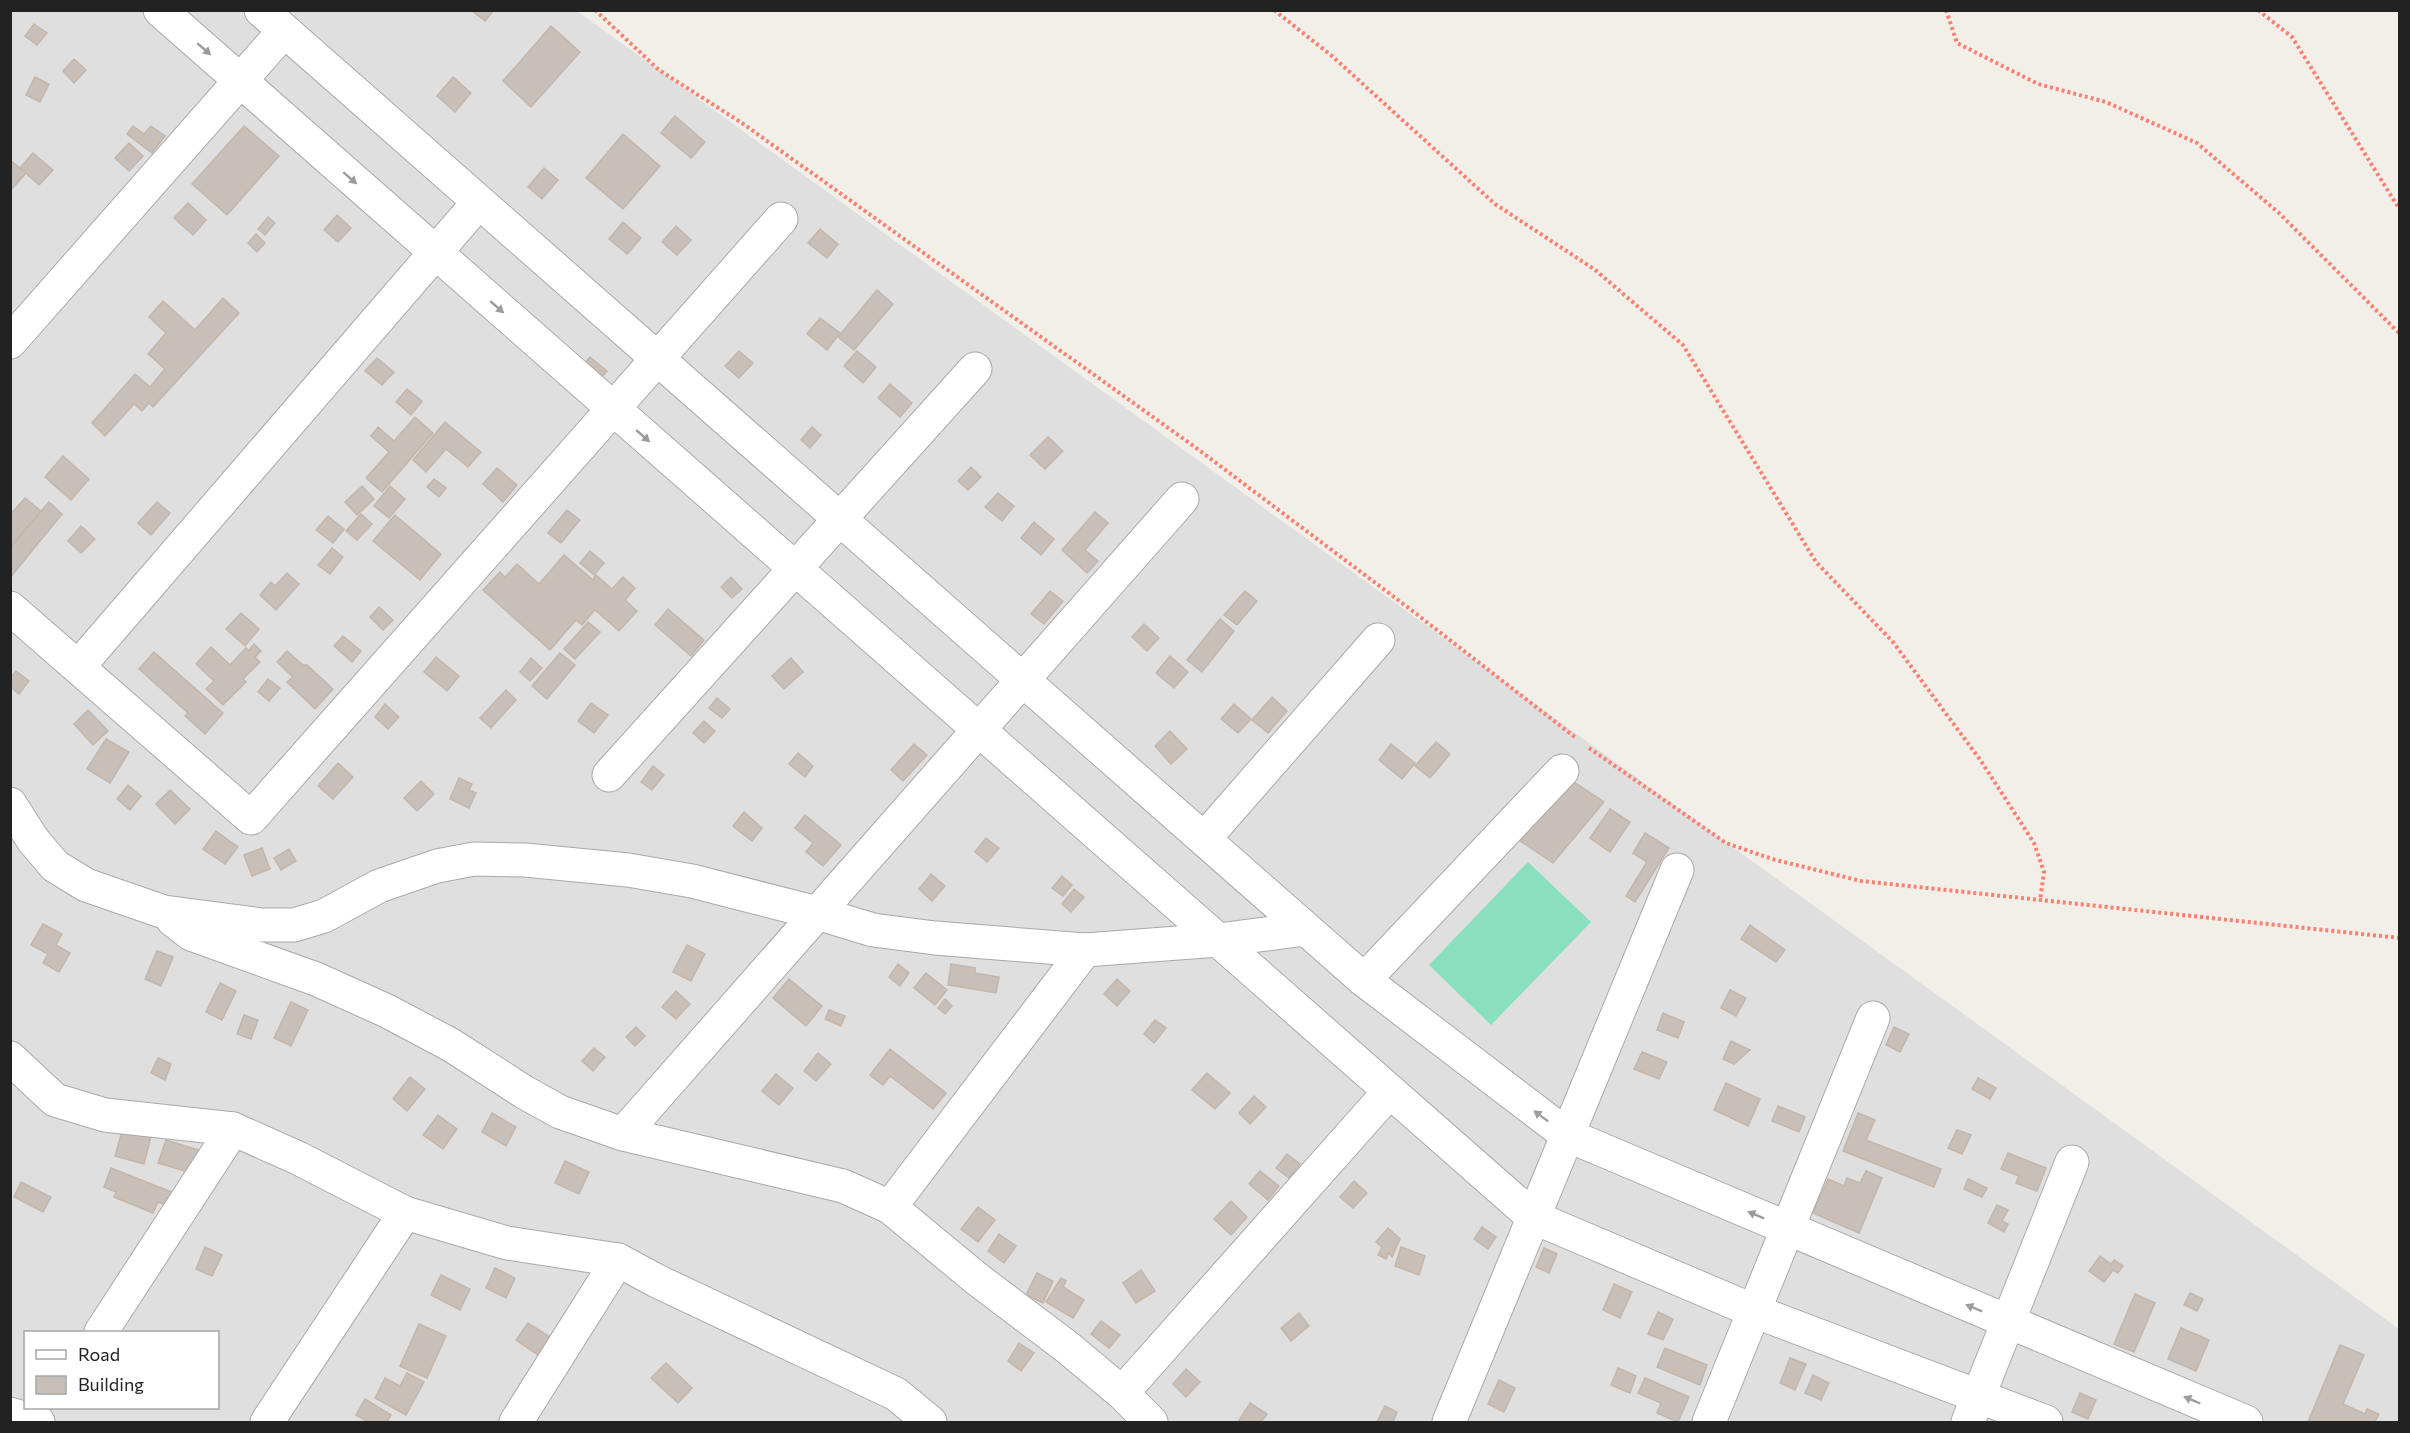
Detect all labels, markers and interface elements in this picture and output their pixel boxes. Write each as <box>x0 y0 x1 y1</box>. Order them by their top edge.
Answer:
one-way arrow <box>196 42 211 55</box>
one-way arrow <box>343 171 358 185</box>
one-way arrow <box>489 300 504 313</box>
one-way arrow <box>635 429 651 442</box>
one-way arrow <box>1534 1110 1549 1122</box>
one-way arrow <box>1746 1210 1764 1220</box>
one-way arrow <box>1965 1303 1982 1312</box>
legend <box>24 1331 219 1409</box>
text: Road <box>78 1343 120 1365</box>
text: Building <box>78 1373 144 1395</box>
one-way arrow <box>2183 1395 2201 1404</box>

